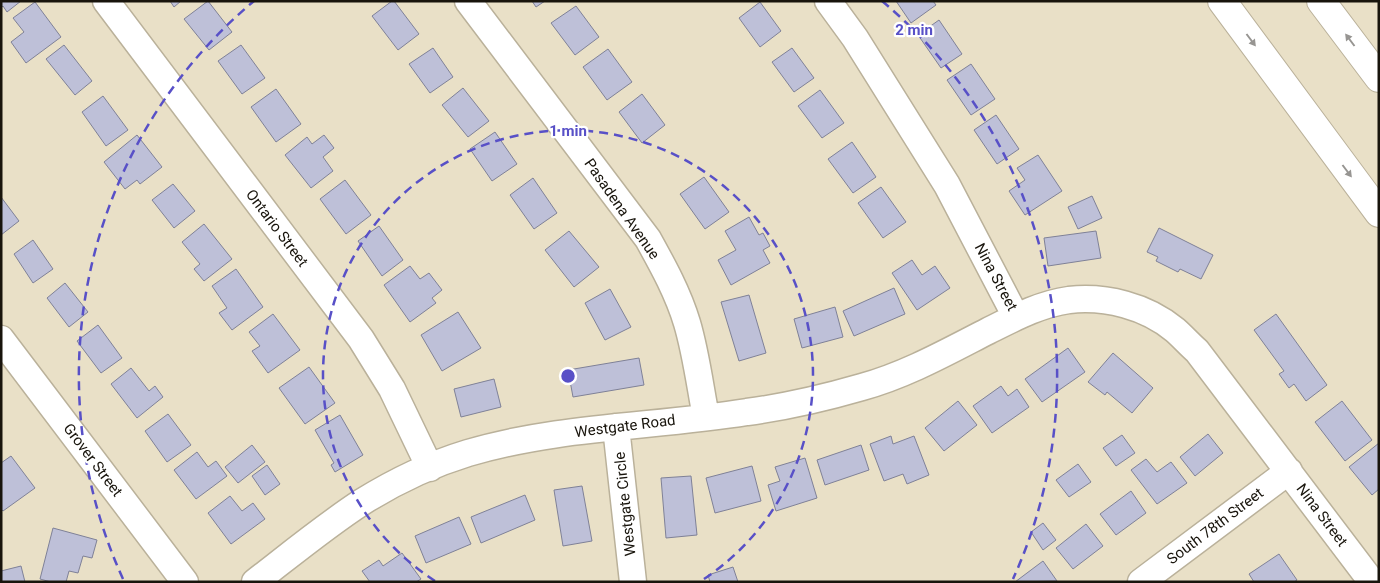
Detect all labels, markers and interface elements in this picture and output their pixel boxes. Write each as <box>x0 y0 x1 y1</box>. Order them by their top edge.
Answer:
text: 2 min <box>895 21 933 39</box>
one-way arrow <box>1245 33 1256 46</box>
one-way arrow <box>1345 33 1355 47</box>
text: 1 min <box>549 122 587 140</box>
street label: Pasadena Avenue <box>580 155 664 263</box>
one-way arrow <box>1342 164 1353 177</box>
street label: Ontario Street <box>242 186 312 270</box>
street label: Nina Street <box>971 240 1021 314</box>
centre of rings <box>559 367 577 385</box>
street label: Westgate Road <box>574 411 676 441</box>
street label: Grover Street <box>60 420 126 500</box>
street label: Westgate Circle <box>611 451 639 557</box>
street label: Nina Street <box>1293 480 1352 550</box>
street label: South 78th Street <box>1163 484 1267 568</box>

